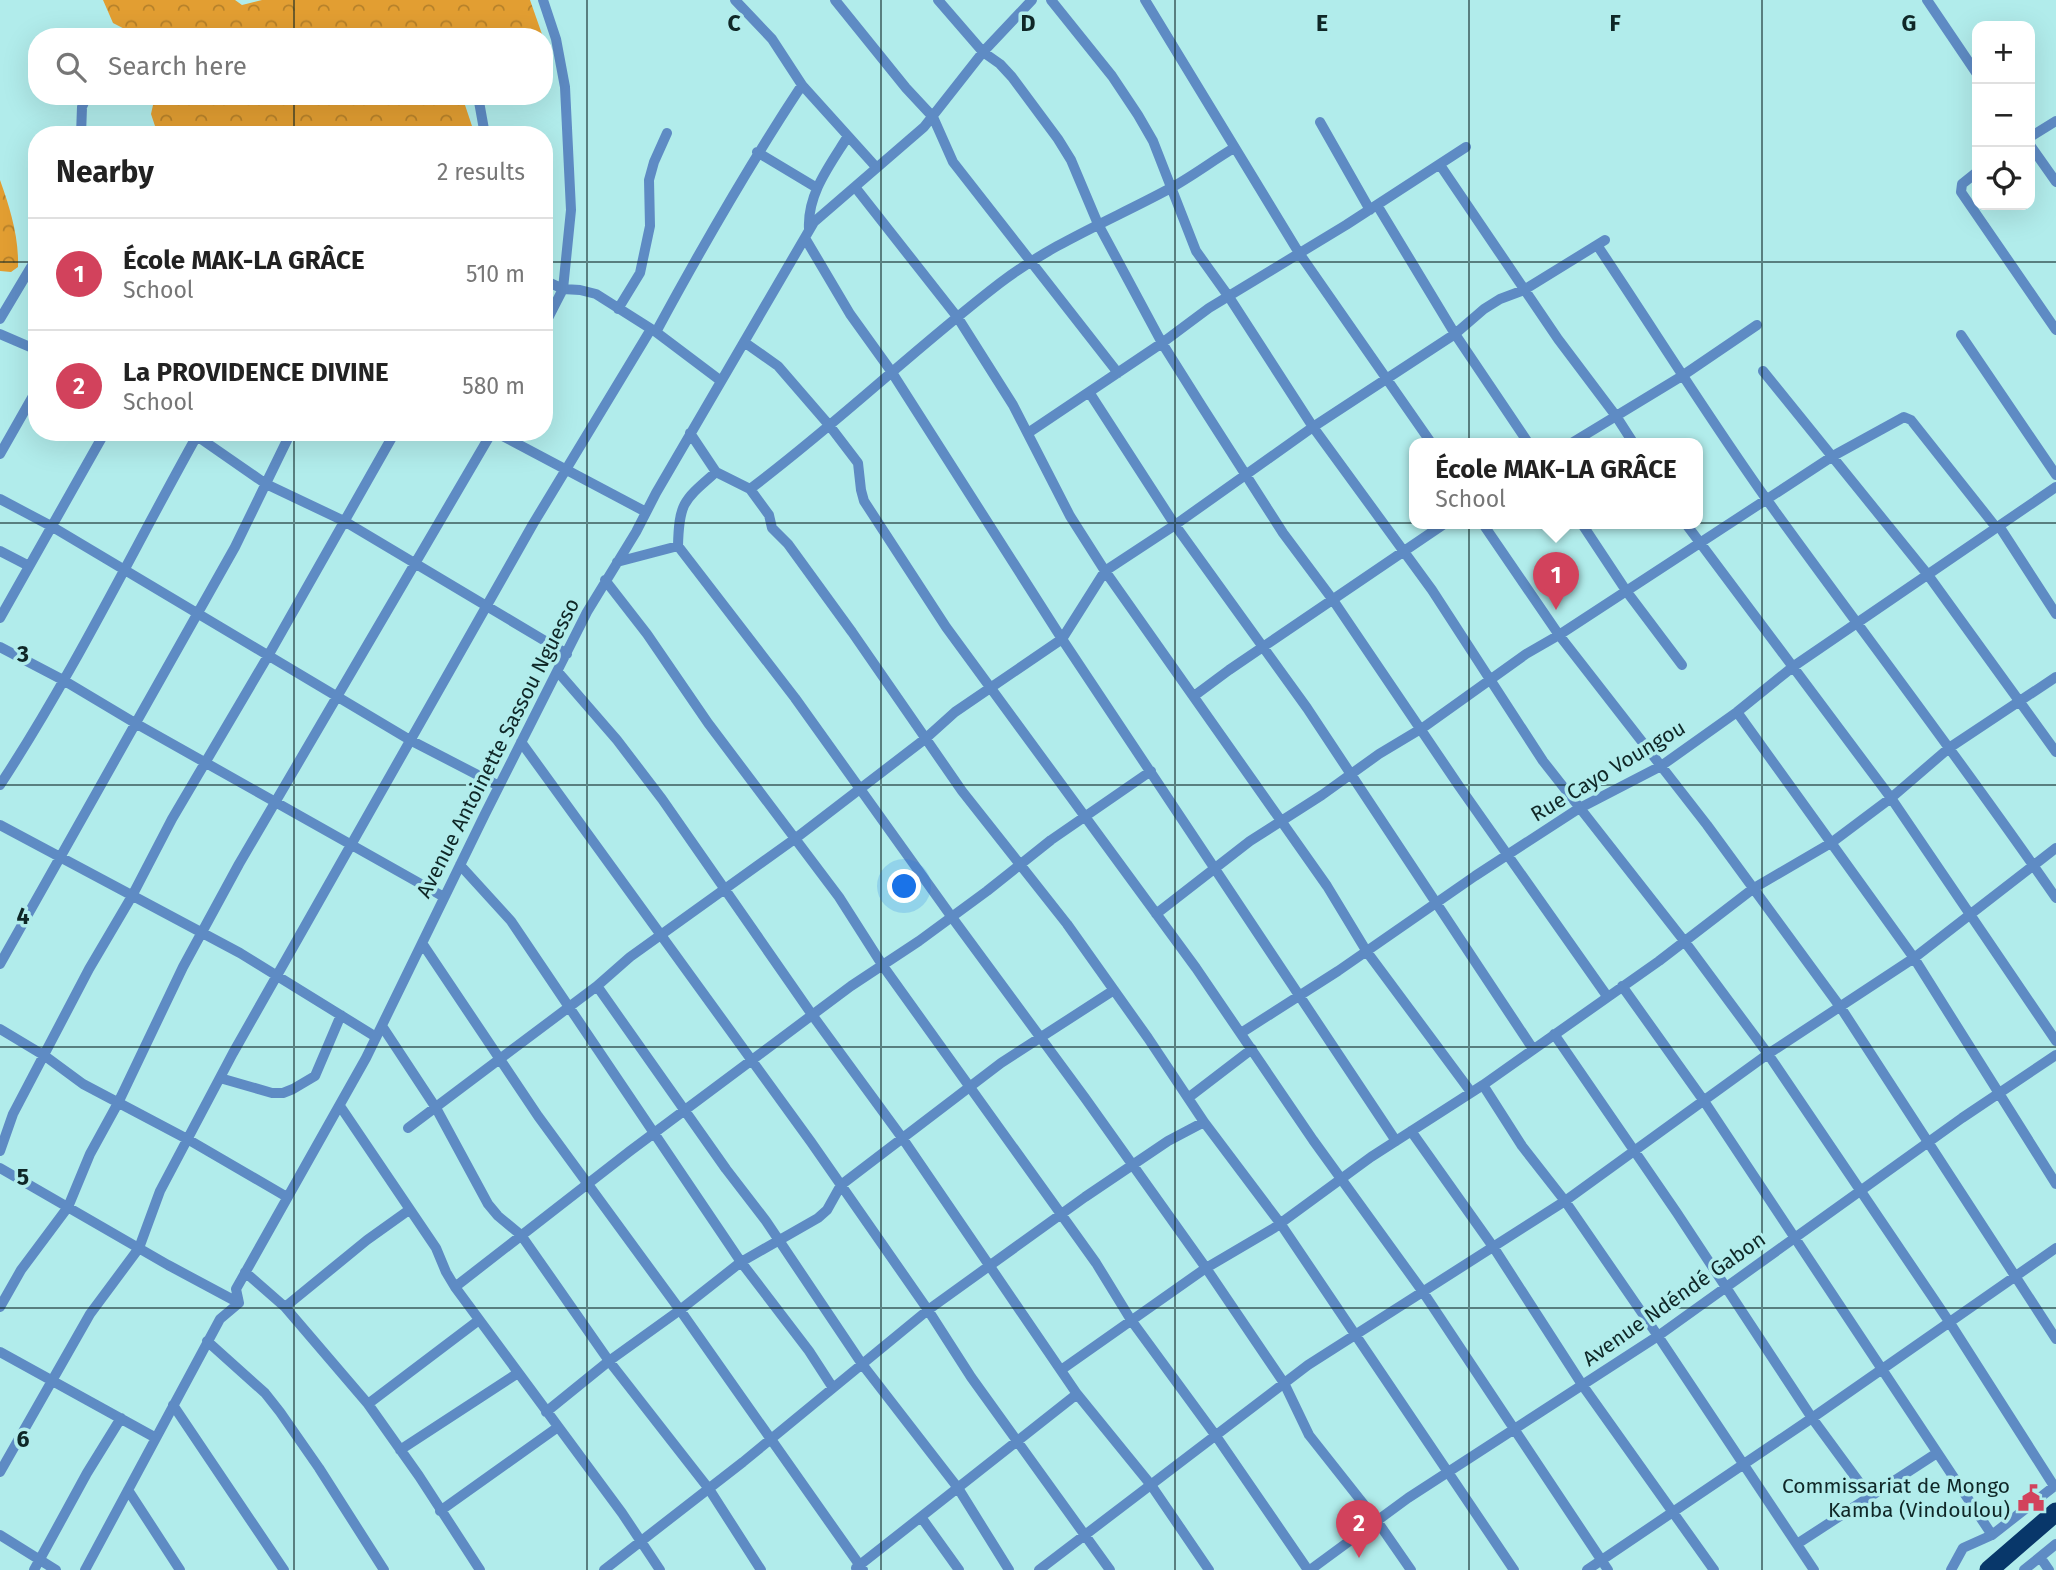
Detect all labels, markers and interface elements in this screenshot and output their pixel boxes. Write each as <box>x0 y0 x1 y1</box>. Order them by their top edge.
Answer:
text: C <box>727 9 741 37</box>
text: D <box>1021 9 1036 37</box>
text: E <box>1316 9 1328 37</box>
text: F <box>1609 9 1621 37</box>
text: G <box>1902 9 1916 37</box>
map controls <box>1972 21 2035 210</box>
button: + <box>1972 21 2035 84</box>
search box <box>28 28 553 105</box>
icon: search <box>52 48 90 86</box>
text: Search here <box>108 51 247 82</box>
button: − <box>1972 84 2035 147</box>
button: locate <box>1972 147 2035 210</box>
text: Nearby <box>56 154 154 190</box>
text: 2 results <box>437 158 525 186</box>
text: École MAK-LA GRÂCE <box>123 245 365 276</box>
text: 1 <box>74 260 84 288</box>
text: 510 m <box>466 260 525 288</box>
text: School <box>123 276 194 304</box>
text: La PROVIDENCE DIVINE <box>123 357 389 388</box>
text: 2 <box>73 372 85 400</box>
text: 580 m <box>462 372 525 400</box>
text: School <box>123 388 194 416</box>
popup <box>1409 438 1703 529</box>
text: École MAK-LA GRÂCE <box>1435 454 1677 485</box>
text: School <box>1435 485 1506 513</box>
pin: 1 <box>1533 552 1579 610</box>
street label: Avenue Antoinette Sassou Nguesso <box>411 594 585 902</box>
text: 3 <box>16 640 29 668</box>
street label: Rue Cayo Voungou <box>1526 715 1690 827</box>
your location <box>887 869 921 903</box>
text: 4 <box>17 902 30 930</box>
text: 5 <box>17 1163 29 1191</box>
street label: Avenue Ndéndé Gabon <box>1578 1226 1770 1372</box>
text: 6 <box>17 1425 30 1453</box>
place label: Commissariat de Mongo Kamba (Vindoulou) <box>1782 1473 2010 1523</box>
public building icon: Commissariat de Mongo Kamba (Vindoulou) <box>2016 1483 2046 1513</box>
pin: 2 <box>1336 1500 1382 1558</box>

